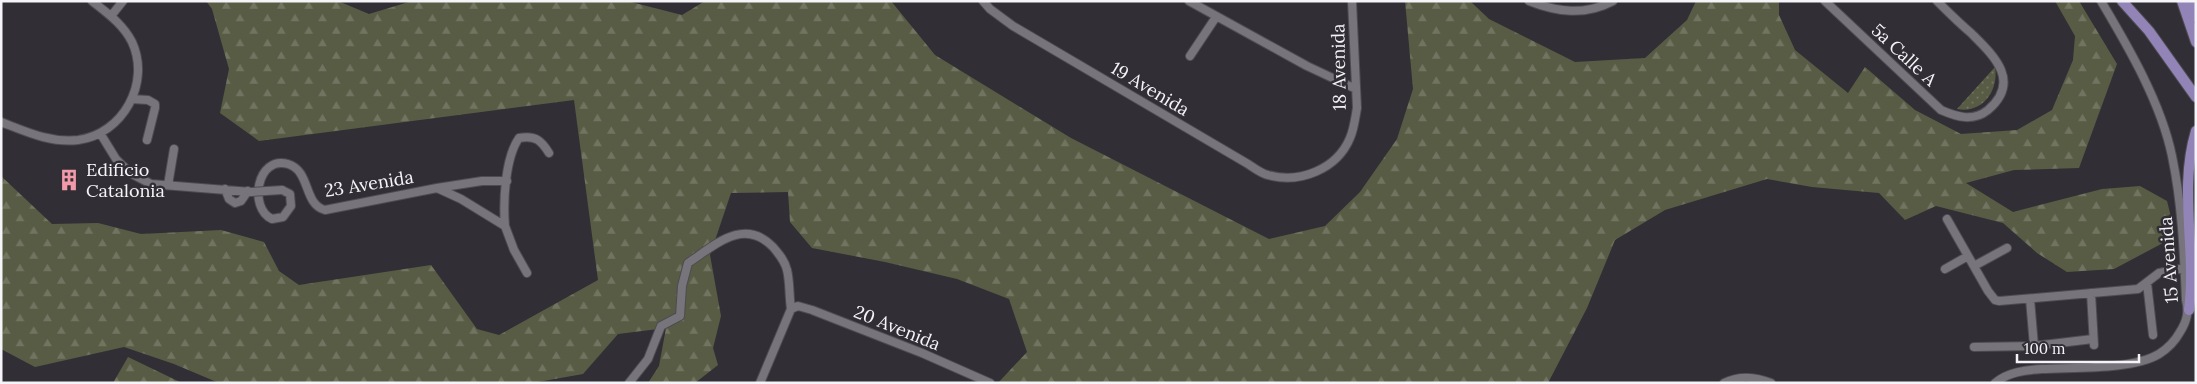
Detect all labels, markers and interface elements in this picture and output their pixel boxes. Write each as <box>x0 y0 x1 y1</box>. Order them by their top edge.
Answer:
street label: 5a Calle A <box>1867 19 1942 91</box>
street label: 18 Avenida <box>1326 23 1351 111</box>
street label: 19 Avenida <box>1107 56 1194 121</box>
place label: Edificio Catalonia <box>86 158 165 202</box>
street label: 23 Avenida <box>323 165 415 202</box>
building icon: Edificio Catalonia <box>56 167 82 193</box>
street label: 15 Avenida <box>2154 216 2183 304</box>
street label: 20 Avenida <box>851 300 944 355</box>
scale bar <box>2017 332 2140 364</box>
text: 100 m <box>2024 339 2065 358</box>

